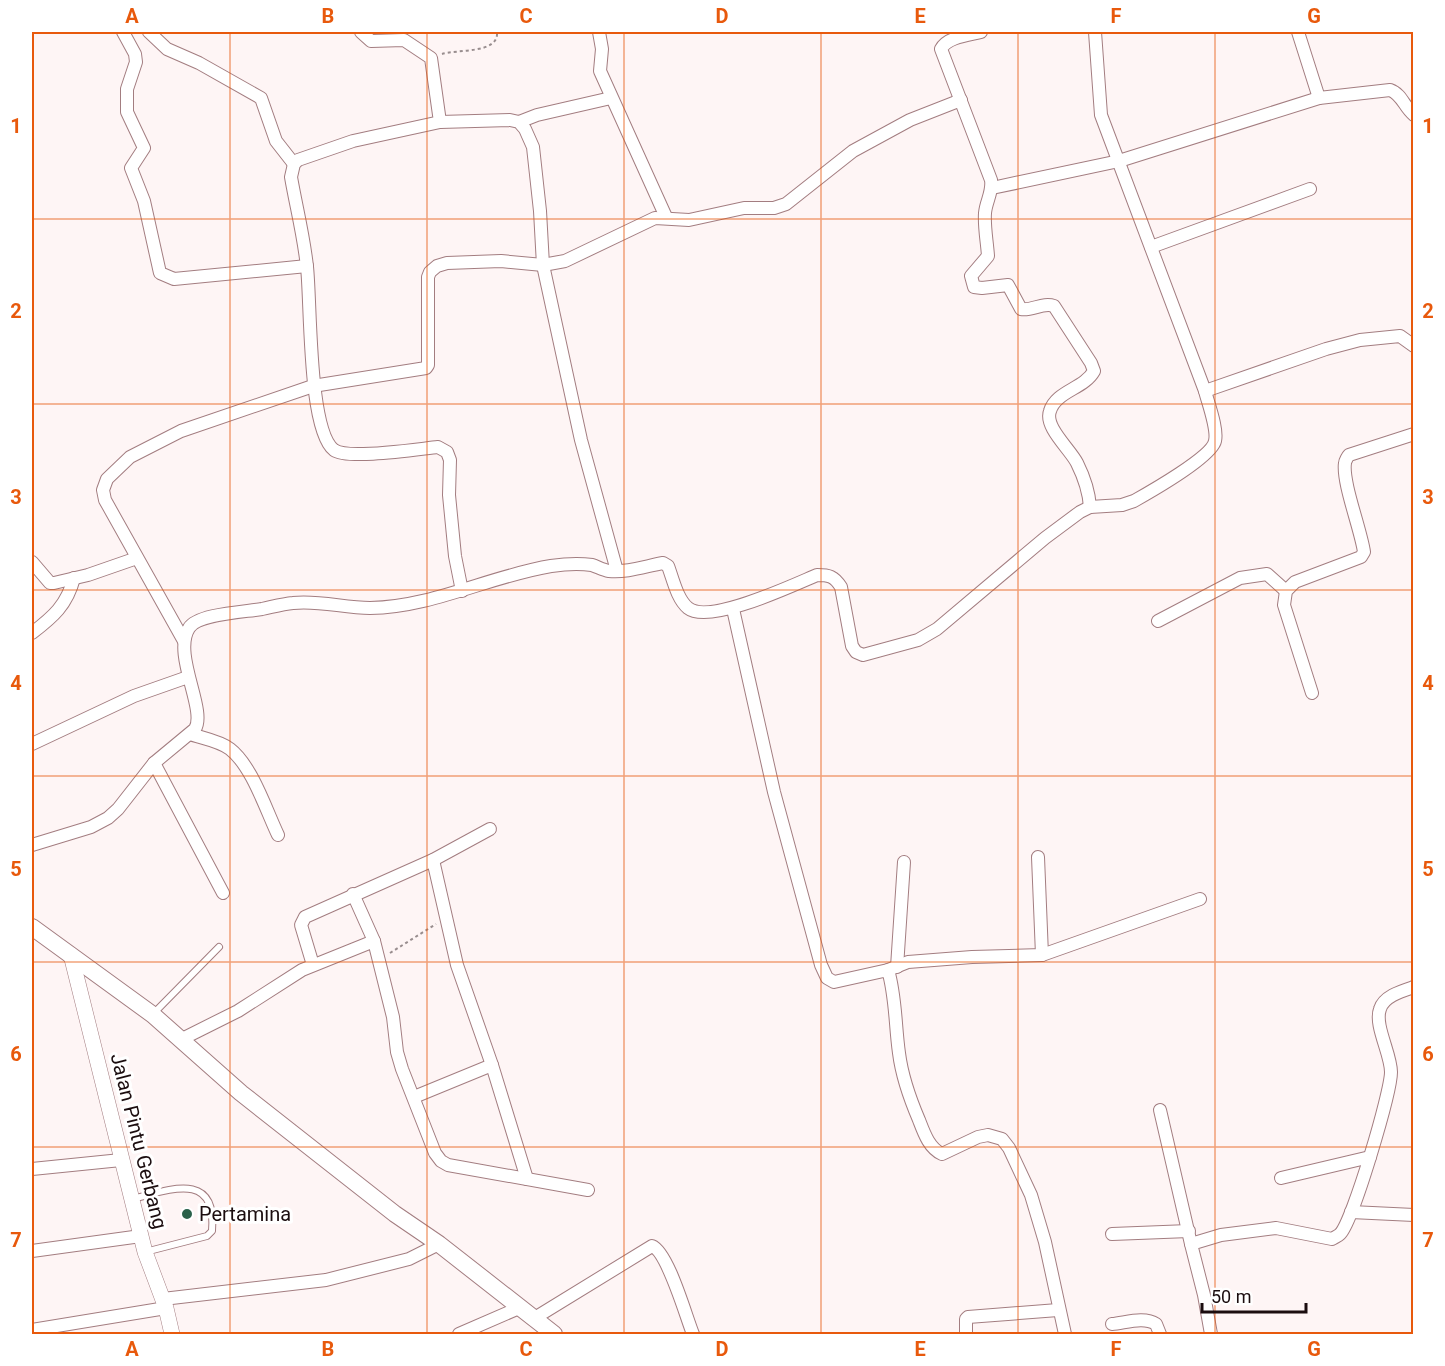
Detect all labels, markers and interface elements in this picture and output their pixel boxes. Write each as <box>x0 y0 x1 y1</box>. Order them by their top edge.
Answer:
text: A <box>125 4 139 28</box>
text: B <box>322 4 334 28</box>
text: C <box>519 4 533 28</box>
text: D <box>716 4 729 28</box>
text: E <box>914 4 926 28</box>
text: F <box>1111 4 1122 28</box>
text: G <box>1307 4 1321 28</box>
text: 1 <box>10 114 22 138</box>
text: 1 <box>1422 114 1434 138</box>
text: 2 <box>10 299 22 323</box>
text: 2 <box>1422 299 1434 323</box>
text: 3 <box>10 485 22 509</box>
text: 3 <box>1422 485 1434 509</box>
text: 4 <box>10 671 22 695</box>
text: 4 <box>1422 671 1434 695</box>
text: 5 <box>10 857 22 881</box>
text: 5 <box>1422 857 1434 881</box>
text: 6 <box>10 1042 22 1066</box>
text: 6 <box>1422 1042 1434 1066</box>
street label: Jalan Pintu Gerbang <box>106 1051 172 1231</box>
place label: Pertamina <box>199 1202 291 1226</box>
marker: Pertamina <box>180 1207 194 1221</box>
text: 7 <box>10 1228 22 1252</box>
text: 7 <box>1422 1228 1434 1252</box>
scale bar <box>1202 1276 1306 1314</box>
text: 50 m <box>1211 1286 1251 1307</box>
text: A <box>125 1337 139 1361</box>
text: B <box>322 1337 334 1361</box>
text: C <box>519 1337 533 1361</box>
text: D <box>716 1337 729 1361</box>
text: E <box>914 1337 926 1361</box>
text: F <box>1111 1337 1122 1361</box>
text: G <box>1307 1337 1321 1361</box>

